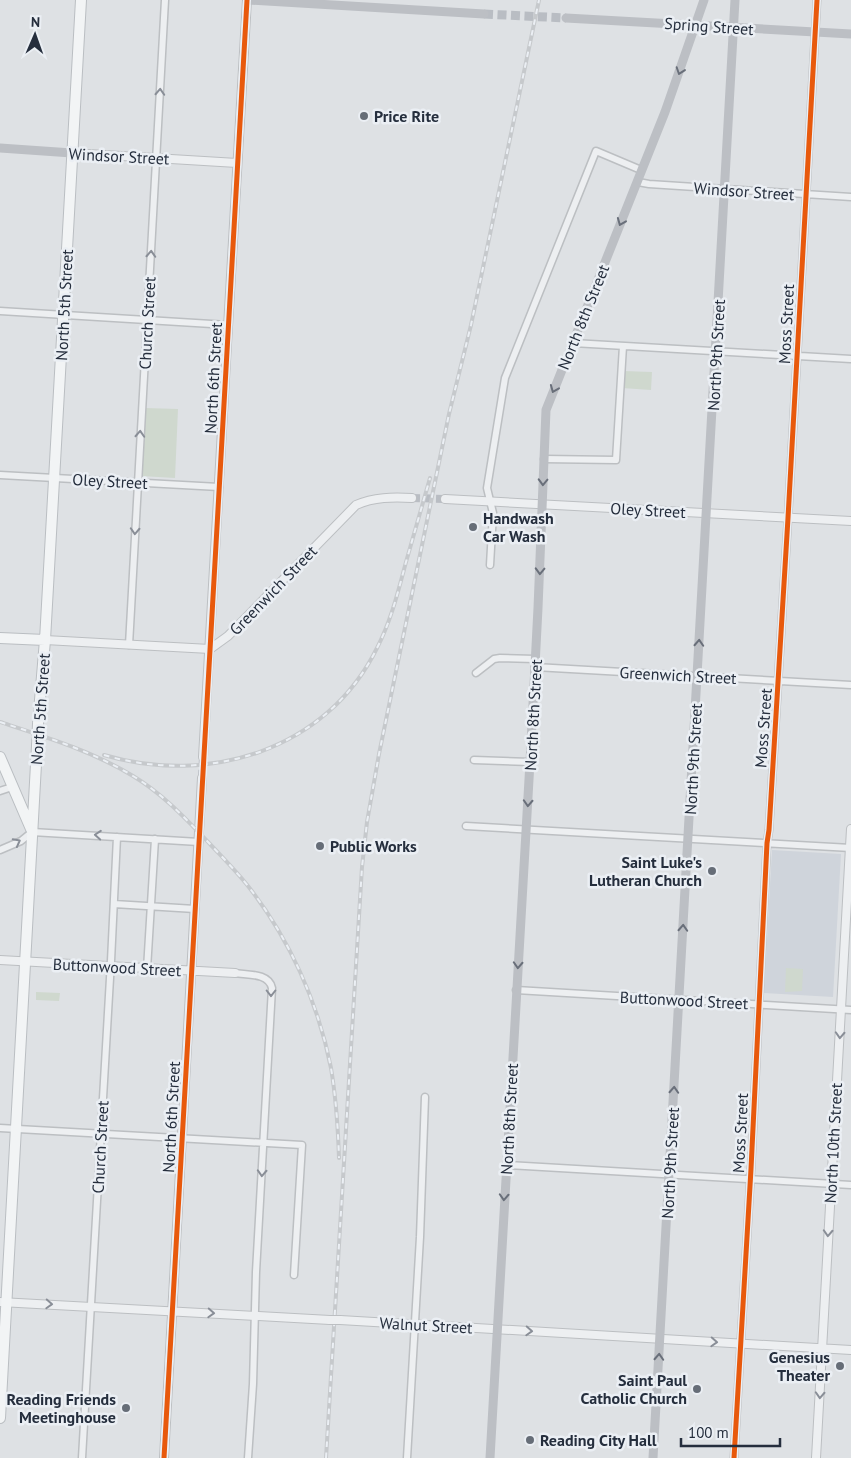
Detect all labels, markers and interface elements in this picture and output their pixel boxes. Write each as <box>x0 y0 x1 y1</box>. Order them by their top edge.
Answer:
north arrow <box>10 10 60 60</box>
text: N <box>31 13 40 31</box>
street label: Spring Street <box>664 13 755 39</box>
one-way arrow <box>675 66 685 74</box>
one-way arrow <box>154 88 165 96</box>
place label: Price Rite <box>374 106 439 126</box>
marker: Price Rite <box>358 110 370 122</box>
street label: Windsor Street <box>68 143 170 169</box>
street label: Windsor Street <box>693 178 796 205</box>
one-way arrow <box>617 217 627 226</box>
street label: North 5th Street <box>51 248 77 361</box>
one-way arrow <box>145 250 156 258</box>
street label: North 8th Street <box>553 261 613 373</box>
street label: Church Street <box>135 275 159 370</box>
street label: Moss Street <box>774 283 798 364</box>
street label: North 9th Street <box>703 298 729 411</box>
street label: North 6th Street <box>200 321 226 434</box>
one-way arrow <box>550 384 560 393</box>
one-way arrow <box>135 430 146 438</box>
street label: Oley Street <box>72 469 149 493</box>
one-way arrow <box>537 478 548 486</box>
street label: Oley Street <box>610 498 687 522</box>
place label: Handwash Car Wash <box>483 508 554 546</box>
marker: Handwash Car Wash <box>467 521 479 533</box>
one-way arrow <box>130 528 141 536</box>
street label: Greenwich Street <box>225 540 321 639</box>
one-way arrow <box>534 567 545 575</box>
one-way arrow <box>694 639 705 647</box>
street label: North 5th Street <box>26 652 54 765</box>
street label: North 8th Street <box>520 658 546 771</box>
street label: Greenwich Street <box>619 662 738 688</box>
street label: Moss Street <box>750 687 776 769</box>
street label: North 9th Street <box>680 702 706 815</box>
one-way arrow <box>522 799 533 807</box>
one-way arrow <box>93 830 101 841</box>
place label: Public Works <box>330 836 417 856</box>
one-way arrow <box>12 838 21 848</box>
marker: Public Works <box>314 840 326 852</box>
place label: Saint Luke's Lutheran Church <box>589 852 702 890</box>
marker: Saint Luke's Lutheran Church <box>706 865 718 877</box>
one-way arrow <box>677 923 688 931</box>
street label: Buttonwood Street <box>52 954 182 980</box>
one-way arrow <box>512 962 523 970</box>
street label: Buttonwood Street <box>619 987 749 1013</box>
one-way arrow <box>266 990 276 997</box>
one-way arrow <box>834 1031 845 1039</box>
street label: North 6th Street <box>158 1060 184 1173</box>
street label: North 8th Street <box>496 1062 522 1175</box>
street label: North 10th Street <box>820 1082 846 1204</box>
one-way arrow <box>669 1086 680 1094</box>
street label: Moss Street <box>728 1092 752 1173</box>
street label: Church Street <box>88 1099 112 1194</box>
street label: North 9th Street <box>657 1106 683 1219</box>
one-way arrow <box>256 1169 267 1177</box>
one-way arrow <box>499 1194 510 1202</box>
one-way arrow <box>823 1229 834 1237</box>
one-way arrow <box>45 1299 53 1310</box>
one-way arrow <box>207 1308 215 1319</box>
street label: Walnut Street <box>379 1313 474 1337</box>
one-way arrow <box>525 1326 533 1337</box>
one-way arrow <box>710 1337 718 1348</box>
place label: Genesius Theater <box>769 1347 830 1385</box>
one-way arrow <box>653 1353 664 1361</box>
marker: Genesius Theater <box>834 1360 846 1372</box>
place label: Saint Paul Catholic Church <box>580 1370 687 1408</box>
marker: Saint Paul Catholic Church <box>691 1383 703 1395</box>
place label: Reading Friends Meetinghouse <box>7 1389 116 1427</box>
one-way arrow <box>814 1391 825 1399</box>
marker: Reading Friends Meetinghouse <box>120 1402 132 1414</box>
scale bar <box>681 1416 780 1448</box>
text: 100 m <box>688 1423 729 1442</box>
place label: Reading City Hall <box>540 1430 657 1450</box>
marker: Reading City Hall <box>524 1434 536 1446</box>

